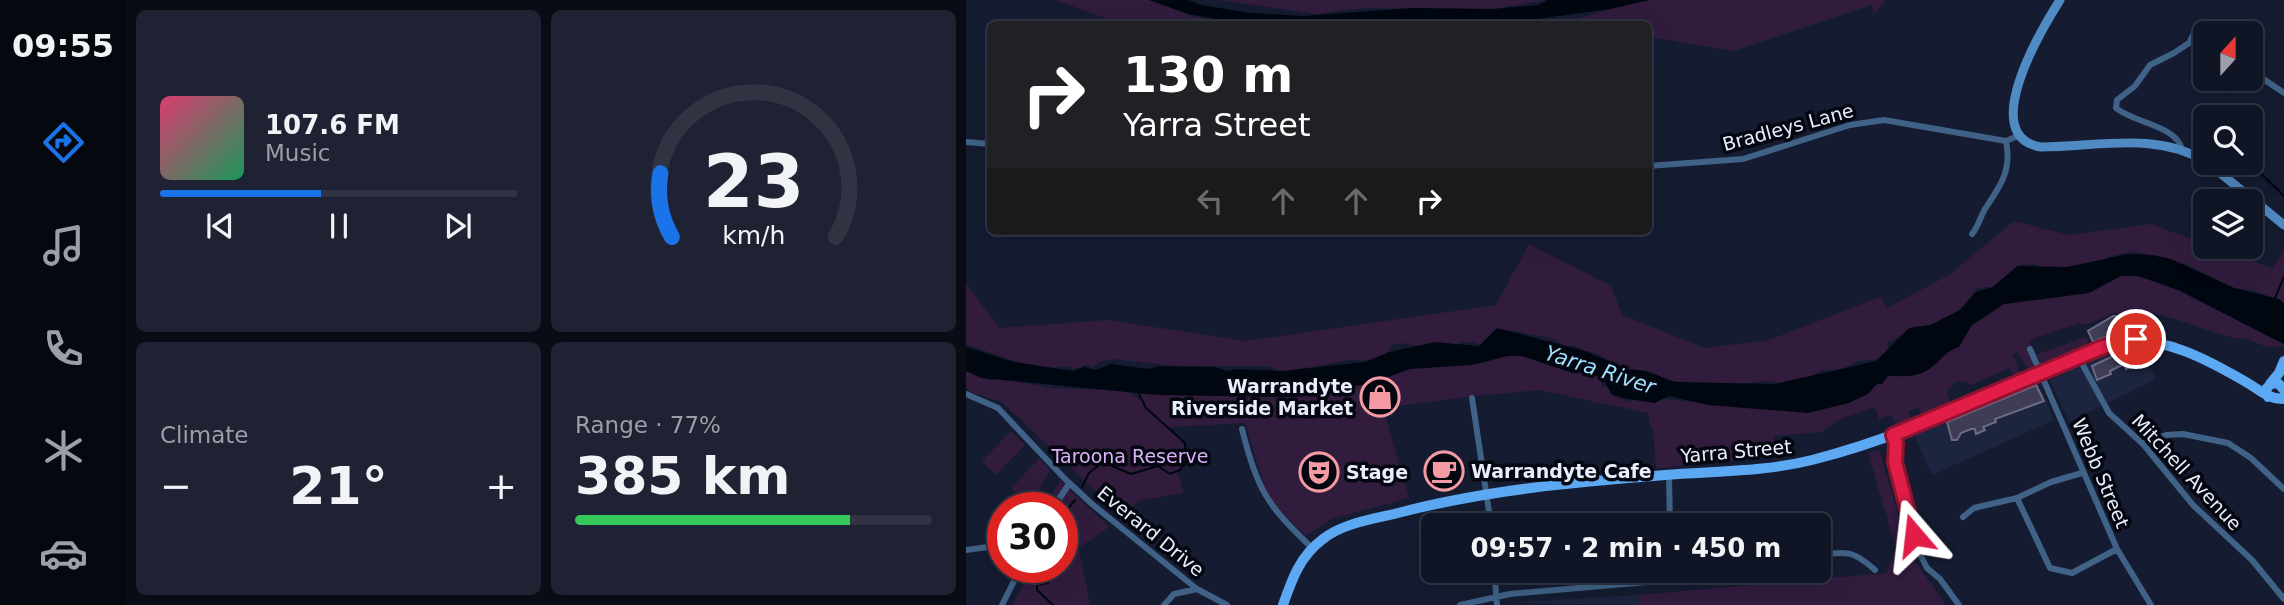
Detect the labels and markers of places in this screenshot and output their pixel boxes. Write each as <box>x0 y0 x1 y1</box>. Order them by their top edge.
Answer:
pin <box>2106 309 2166 369</box>
place label: Warrandyte Riverside Market <box>1171 375 1353 419</box>
shop icon: Warrandyte Riverside Market <box>1359 376 1401 418</box>
cafe icon: Warrandyte Cafe <box>1423 450 1465 492</box>
theatre icon: Stage <box>1298 451 1340 493</box>
place label: Warrandyte Cafe <box>1471 460 1652 482</box>
place label: Stage <box>1346 461 1408 483</box>

